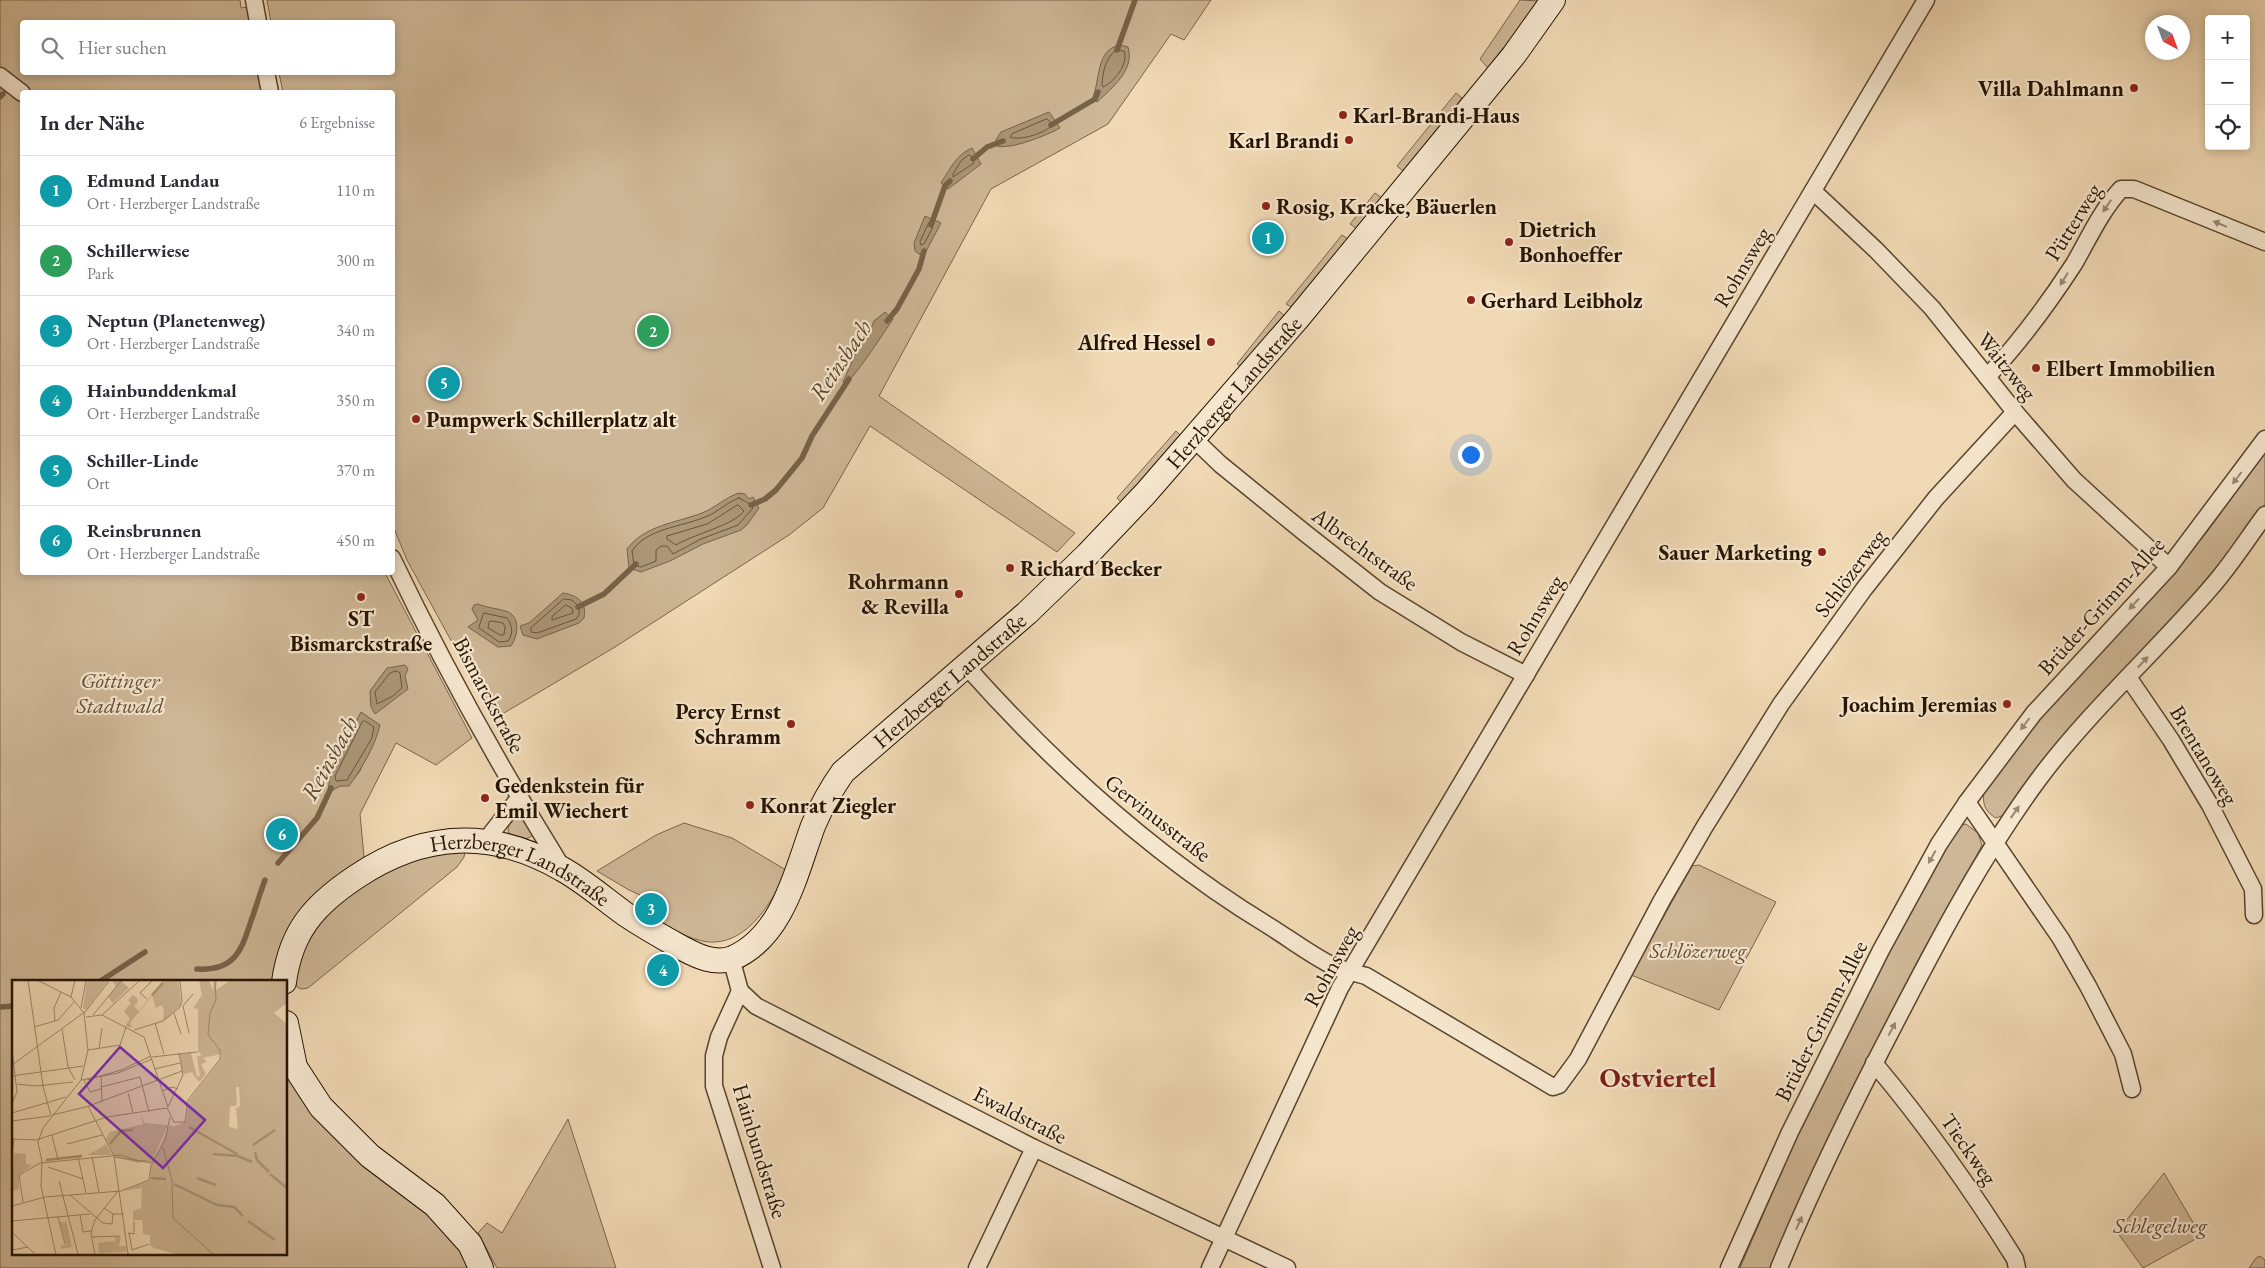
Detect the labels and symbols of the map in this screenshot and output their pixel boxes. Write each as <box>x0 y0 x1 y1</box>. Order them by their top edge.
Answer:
north arrow <box>2145 15 2190 60</box>
place label: Villa Dahlmann <box>1978 74 2125 103</box>
marker: Villa Dahlmann <box>2128 82 2140 94</box>
place label: Karl-Brandi-Haus <box>1353 101 1520 130</box>
marker: Karl-Brandi-Haus <box>1337 109 1349 121</box>
place label: Karl Brandi <box>1228 126 1340 155</box>
marker: Karl Brandi <box>1343 134 1355 146</box>
street label: Pütterweg <box>2038 177 2108 266</box>
place label: Rosig, Kracke, Bäuerlen <box>1276 192 1498 221</box>
one-way arrow <box>2102 199 2111 213</box>
marker: Rosig, Kracke, Bäuerlen <box>1260 200 1272 212</box>
place label: Dietrich Bonhoeffer <box>1519 215 1623 269</box>
pin: 1 <box>1252 219 1284 257</box>
one-way arrow <box>2213 219 2227 227</box>
street label: Rohnsweg <box>1707 221 1778 313</box>
marker: Dietrich Bonhoeffer <box>1503 236 1515 248</box>
one-way arrow <box>2059 273 2068 286</box>
place label: Gerhard Leibholz <box>1481 286 1643 315</box>
marker: Gerhard Leibholz <box>1465 294 1477 306</box>
street label: Herzberger Landstraße <box>1159 309 1308 475</box>
pin: 2 <box>637 312 669 350</box>
water label: Reinsbach <box>802 313 879 407</box>
street label: Waitzweg <box>1971 326 2044 407</box>
place label: Alfred Hessel <box>1077 328 1201 357</box>
marker: Alfred Hessel <box>1205 336 1217 348</box>
place label: Elbert Immobilien <box>2046 354 2216 383</box>
marker: Elbert Immobilien <box>2030 362 2042 374</box>
pin: 5 <box>428 364 460 402</box>
place label: Pumpwerk Schillerplatz alt <box>426 405 677 434</box>
marker: Pumpwerk Schillerplatz alt <box>410 413 422 425</box>
your location <box>1458 442 1484 468</box>
one-way arrow <box>2232 471 2242 485</box>
street label: Albrechtstraße <box>1305 500 1424 598</box>
street label: Schlözerweg <box>1807 523 1893 623</box>
street label: Brüder-Grimm-Allee <box>2031 530 2171 681</box>
place label: Sauer Marketing <box>1658 538 1813 567</box>
marker: Sauer Marketing <box>1816 546 1828 558</box>
place label: Richard Becker <box>1020 554 1163 583</box>
marker: Richard Becker <box>1004 562 1016 574</box>
place label: Rohrmann & Revilla <box>848 567 950 621</box>
street label: Rohnsweg <box>1500 569 1571 661</box>
marker: Rohrmann & Revilla <box>953 588 965 600</box>
marker: ST Bismarckstraße <box>355 591 367 603</box>
one-way arrow <box>2128 597 2140 609</box>
place label: ST Bismarckstraße <box>290 604 432 658</box>
street label: Herzberger Landstraße <box>867 606 1032 754</box>
street label: Bismarckstraße <box>446 632 532 759</box>
one-way arrow <box>2137 656 2149 668</box>
park label: Göttinger Stadtwald <box>76 666 164 720</box>
place label: Joachim Jeremias <box>1839 690 1997 719</box>
place label: Percy Ernst Schramm <box>675 697 782 751</box>
marker: Joachim Jeremias <box>2001 698 2013 710</box>
street label: Brentanoweg <box>2163 700 2245 810</box>
water label: Reinsbach <box>293 710 365 806</box>
one-way arrow <box>2020 717 2030 731</box>
marker: Percy Ernst Schramm <box>785 718 797 730</box>
street label: Gervinusstraße <box>1099 767 1217 869</box>
place label: Gedenkstein für Emil Wiechert <box>495 771 645 825</box>
place label: Konrat Ziegler <box>760 791 897 820</box>
marker: Gedenkstein für Emil Wiechert <box>479 792 491 804</box>
marker: Konrat Ziegler <box>744 799 756 811</box>
one-way arrow <box>2010 806 2020 819</box>
pin: 6 <box>266 815 298 853</box>
street label: Herzberger Landstraße <box>427 826 617 913</box>
one-way arrow <box>1928 850 1936 865</box>
pin: 3 <box>635 890 667 928</box>
street label: Rohnsweg <box>1297 920 1365 1012</box>
street label: Brüder-Grimm-Allee <box>1768 935 1874 1106</box>
park label: Schlözerweg <box>1649 936 1747 965</box>
pin: 4 <box>647 951 679 989</box>
inset map <box>12 980 288 1256</box>
one-way arrow <box>1888 1022 1896 1037</box>
district label: Ostviertel <box>1599 1059 1717 1095</box>
street label: Ewaldstraße <box>968 1079 1072 1151</box>
street label: Hainbundstraße <box>726 1080 794 1222</box>
street label: Tieckweg <box>1934 1108 2004 1191</box>
park label: Schlegelweg <box>2112 1211 2208 1240</box>
one-way arrow <box>1795 1216 1803 1230</box>

